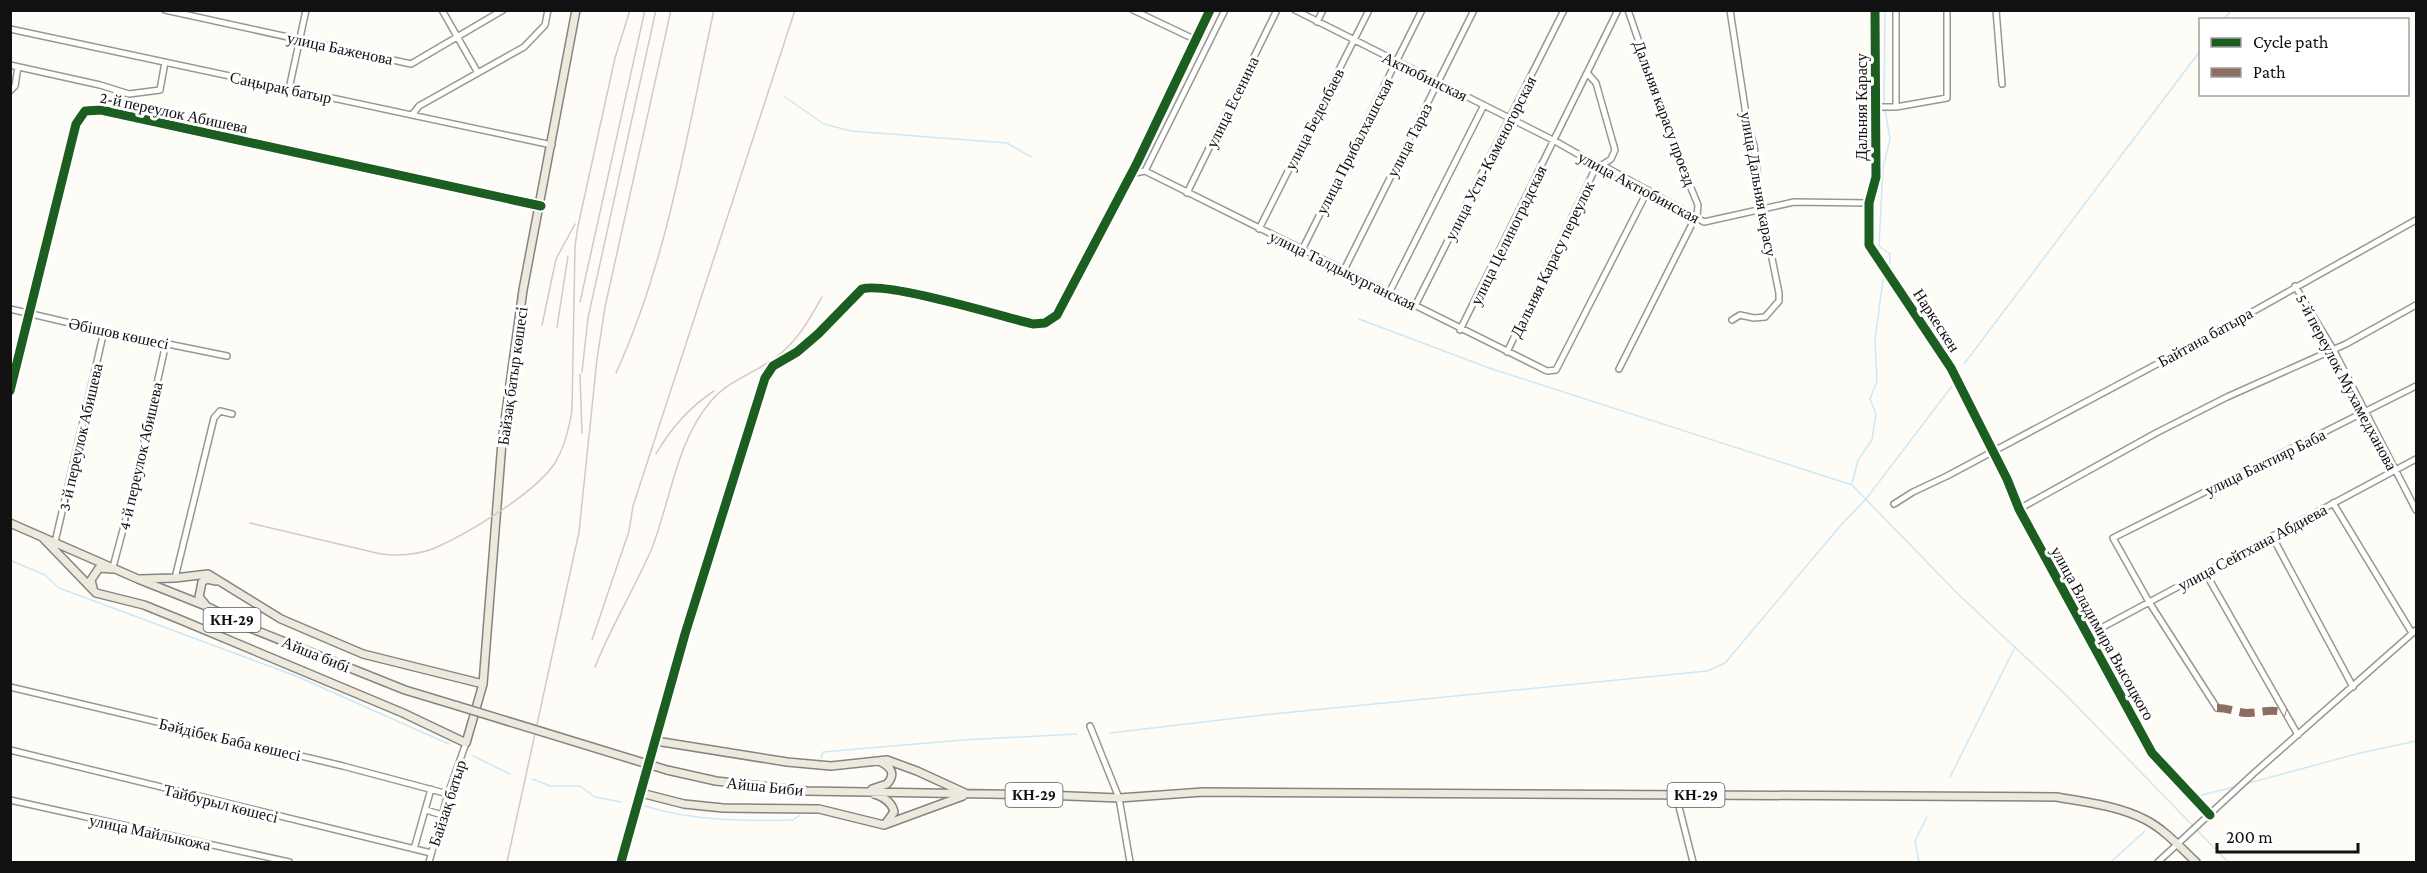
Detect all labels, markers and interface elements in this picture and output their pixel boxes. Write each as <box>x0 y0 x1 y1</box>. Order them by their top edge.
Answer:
legend <box>2199 18 2409 96</box>
street label: улица Баженова <box>285 29 394 69</box>
text: Cycle path <box>2253 32 2329 52</box>
street label: Дальняя карасу проезд <box>1629 38 1699 189</box>
street label: Актюбинская <box>1380 49 1471 105</box>
street label: Дальняя Карасу <box>1853 53 1871 161</box>
street label: улица Есенина <box>1203 54 1263 151</box>
text: Path <box>2253 62 2286 82</box>
street label: улица Беделбаев <box>1282 65 1348 173</box>
street label: Саңырақ батыр <box>228 68 333 108</box>
street label: улица Усть-Каменогорская <box>1442 73 1540 244</box>
street label: улица Прибалхашская <box>1313 75 1397 217</box>
street label: 2-й переулок Абишева <box>98 89 249 137</box>
street label: улица Тараз <box>1384 101 1436 180</box>
street label: улица Дальняя карасу <box>1736 110 1780 258</box>
street label: улица Актюбинская <box>1575 148 1703 228</box>
street label: улица Целиноградская <box>1467 162 1551 308</box>
street label: Дальняя Карасу переулок <box>1507 178 1599 341</box>
street label: улица Талдыкурганская <box>1266 228 1419 315</box>
street label: Наркескен <box>1909 286 1963 356</box>
street label: 5-й переулок Мухамедханова <box>2292 291 2400 474</box>
street label: Байтана батыра <box>2155 304 2256 371</box>
street label: Байзақ батыр көшесі <box>494 305 532 447</box>
street label: Әбішов көшесі <box>67 315 171 353</box>
street label: 3-й переулок Абишева <box>55 362 107 513</box>
street label: 4-й переулок Абишева <box>115 380 167 532</box>
street label: улица Бактияр Баба <box>2202 426 2329 500</box>
street label: улица Сейтхана Абдиева <box>2175 501 2330 595</box>
street label: улица Владимира Высоцкого <box>2047 543 2158 724</box>
road number: КН-29 <box>204 608 260 632</box>
street label: Айша бибі <box>279 633 353 676</box>
street label: Бәйдібек Баба көшесі <box>157 715 303 765</box>
street label: Байзақ батыр <box>426 758 470 849</box>
street label: Айша Биби <box>726 774 805 799</box>
street label: Тайбурыл көшесі <box>162 781 280 827</box>
road number: КН-29 <box>1006 783 1062 807</box>
road number: КН-29 <box>1668 783 1724 807</box>
street label: улица Майлыкожа <box>87 811 212 855</box>
scale bar <box>2217 816 2358 854</box>
text: 200 m <box>2226 827 2273 847</box>

